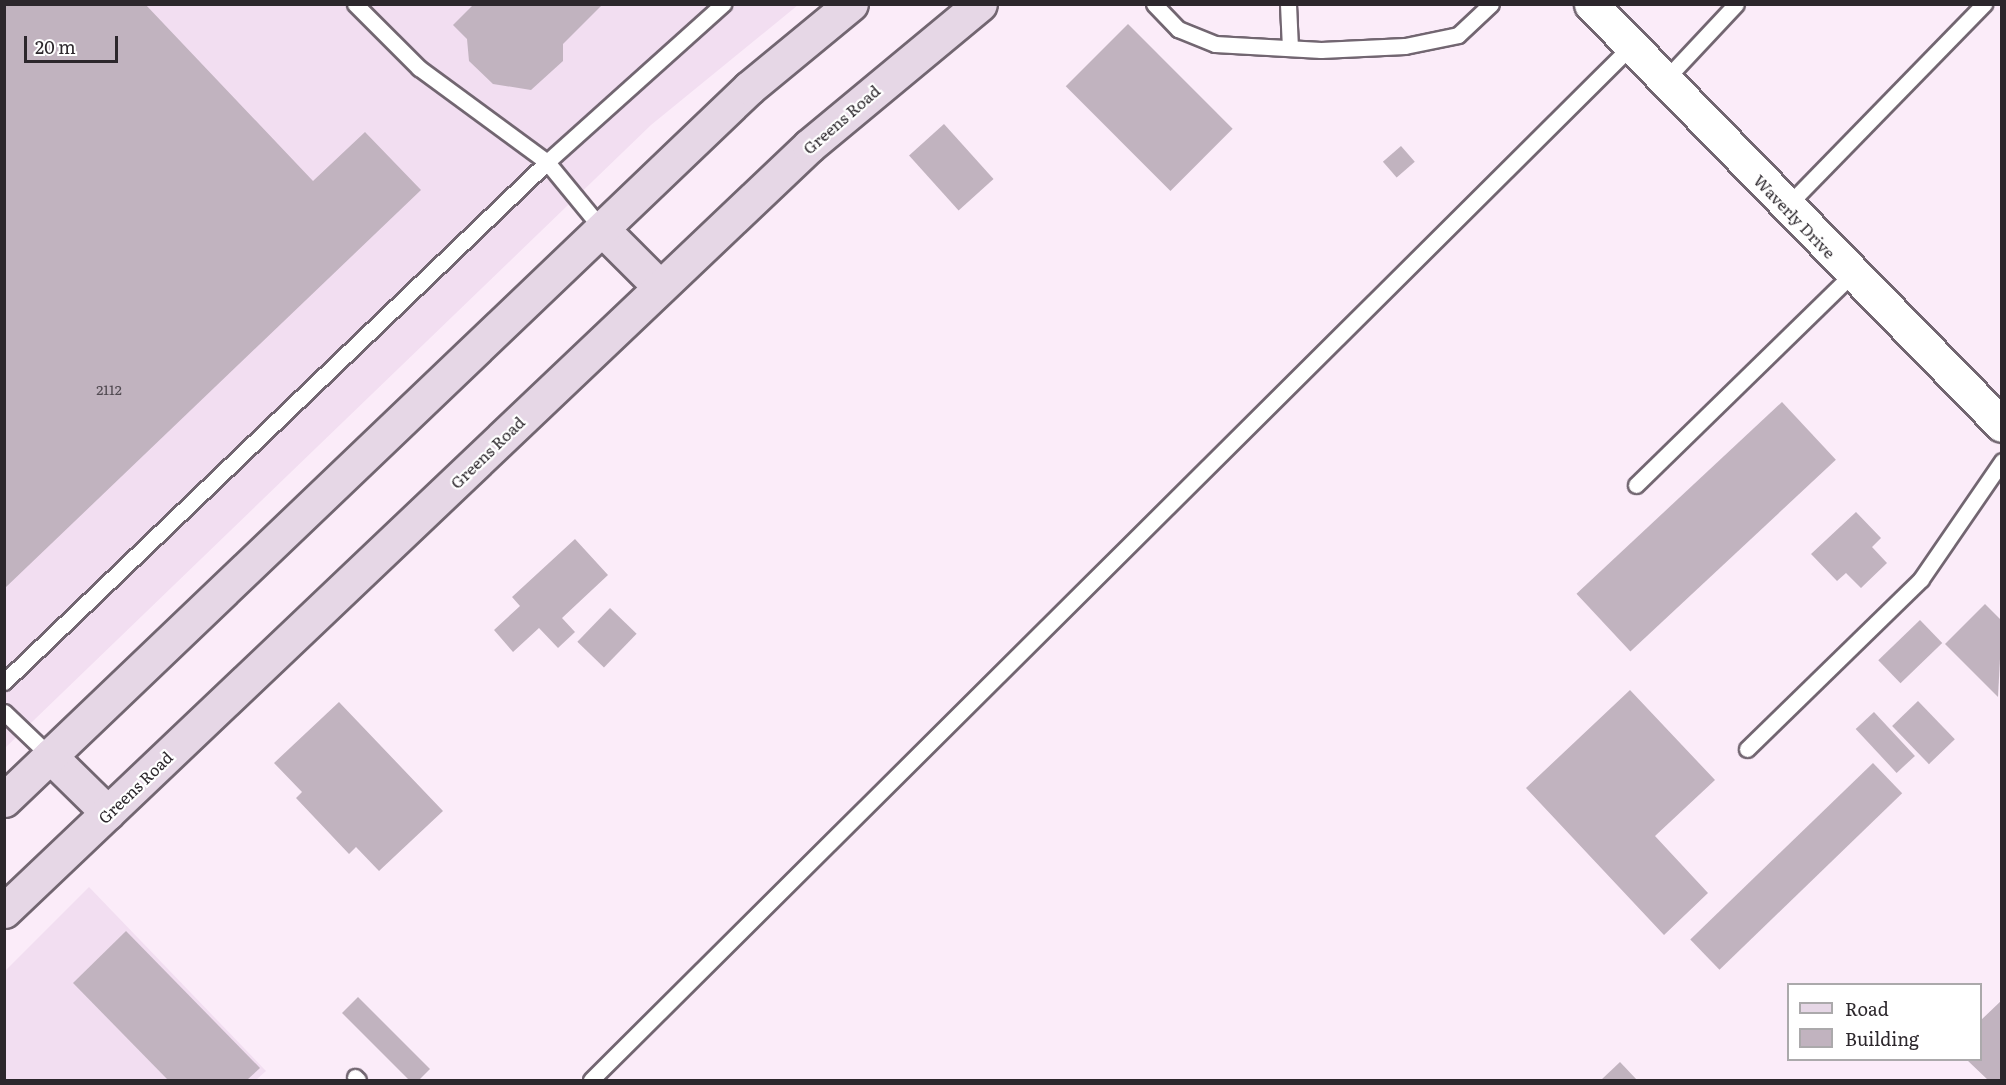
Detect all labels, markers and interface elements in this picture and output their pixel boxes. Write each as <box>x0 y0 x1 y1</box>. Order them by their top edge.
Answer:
scale bar <box>27 24 122 62</box>
text: 20 m <box>35 33 76 60</box>
street label: Greens Road <box>799 80 883 158</box>
street label: Waverly Drive <box>1750 170 1840 262</box>
house number: 2112 <box>96 381 122 397</box>
street label: Greens Road <box>446 412 528 492</box>
street label: Greens Road <box>94 747 176 827</box>
legend <box>1787 983 1982 1061</box>
text: Road <box>1845 995 1889 1022</box>
text: Building <box>1845 1025 1919 1052</box>

